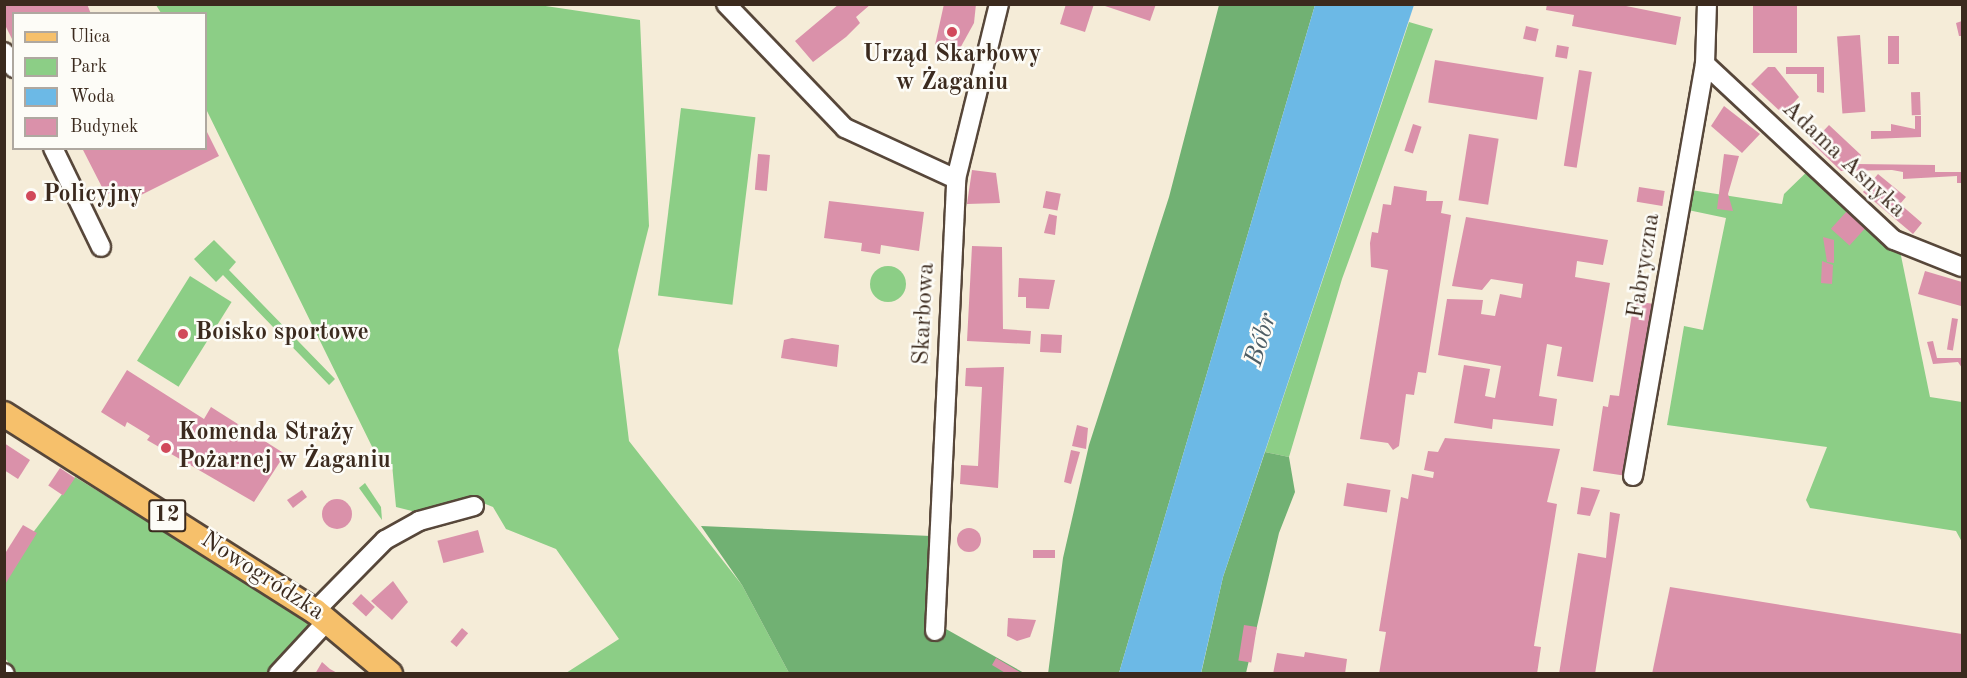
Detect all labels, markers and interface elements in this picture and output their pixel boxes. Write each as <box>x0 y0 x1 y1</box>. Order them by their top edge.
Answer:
legend <box>12 12 207 150</box>
marker: Urząd Skarbowy w Żaganiu <box>945 25 959 39</box>
text: Ulica <box>70 28 111 46</box>
place label: Urząd Skarbowy w Żaganiu <box>863 42 1041 98</box>
text: Park <box>70 58 107 76</box>
text: Woda <box>70 88 115 106</box>
street label: Adama Asnyka <box>1775 95 1911 225</box>
text: Budynek <box>70 118 138 136</box>
place label: Policyjny <box>43 182 143 210</box>
marker: Policyjny <box>24 189 38 203</box>
street label: Fabryczna <box>1622 211 1668 321</box>
street label: Skarbowa <box>908 262 942 366</box>
water label: Bóbr <box>1239 310 1285 370</box>
place label: Boisko sportowe <box>195 320 369 348</box>
marker: Boisko sportowe <box>176 327 190 341</box>
place label: Komenda Straży Pożarnej w Żaganiu <box>178 420 391 476</box>
marker: Komenda Straży Pożarnej w Żaganiu <box>159 441 173 455</box>
road number: 12 <box>148 497 186 535</box>
street label: Nowogródzka <box>195 526 329 628</box>

